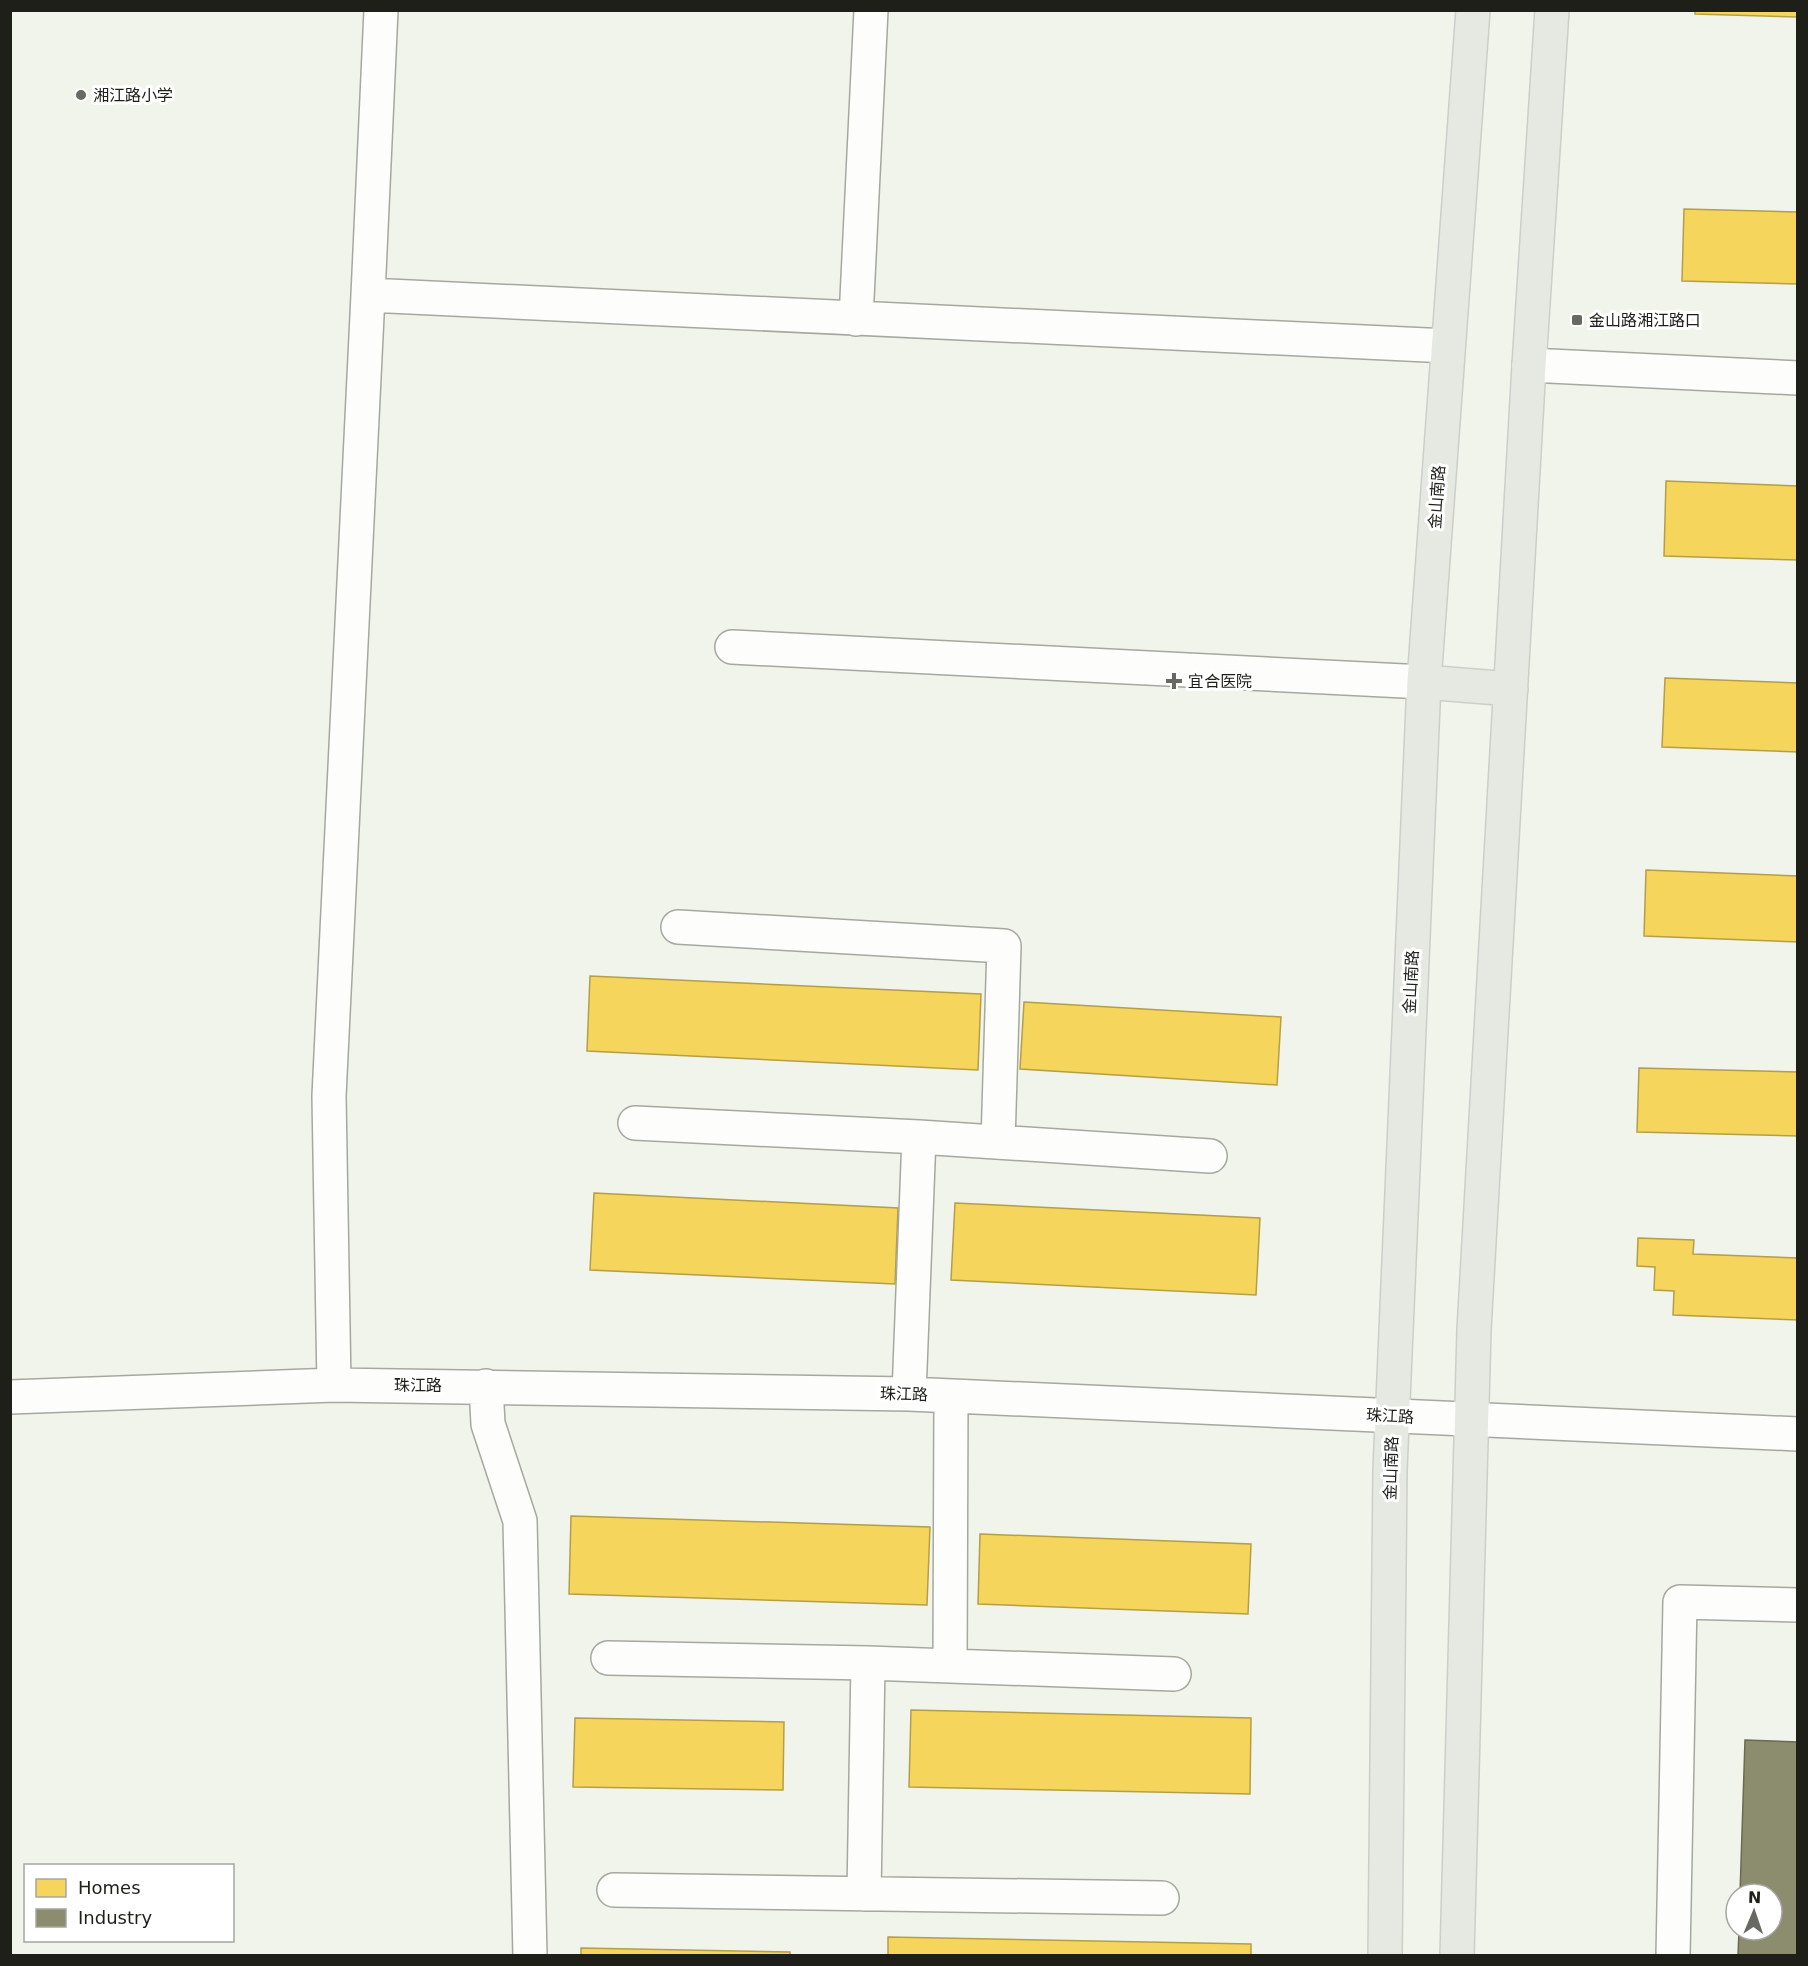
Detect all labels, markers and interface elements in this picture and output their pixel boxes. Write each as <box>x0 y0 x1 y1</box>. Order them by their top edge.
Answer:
place label: 湘江路小学 <box>93 86 173 105</box>
marker: 湘江路小学 <box>74 88 88 102</box>
place label: 金山路湘江路口 <box>1589 311 1701 330</box>
marker: 金山路湘江路口 <box>1570 313 1584 327</box>
street label: 金山南路 <box>1425 464 1449 530</box>
marker: 宜合医院 <box>1165 672 1183 690</box>
place label: 宜合医院 <box>1188 672 1252 691</box>
street label: 金山南路 <box>1400 950 1422 1014</box>
street label: 珠江路 <box>394 1376 442 1395</box>
street label: 珠江路 <box>880 1384 928 1404</box>
street label: 珠江路 <box>1366 1405 1414 1427</box>
street label: 金山南路 <box>1380 1436 1402 1500</box>
legend <box>24 1864 234 1942</box>
text: Homes <box>78 1877 141 1898</box>
north arrow <box>1724 1882 1784 1942</box>
text: N <box>1747 1888 1762 1907</box>
text: Industry <box>78 1907 152 1928</box>

